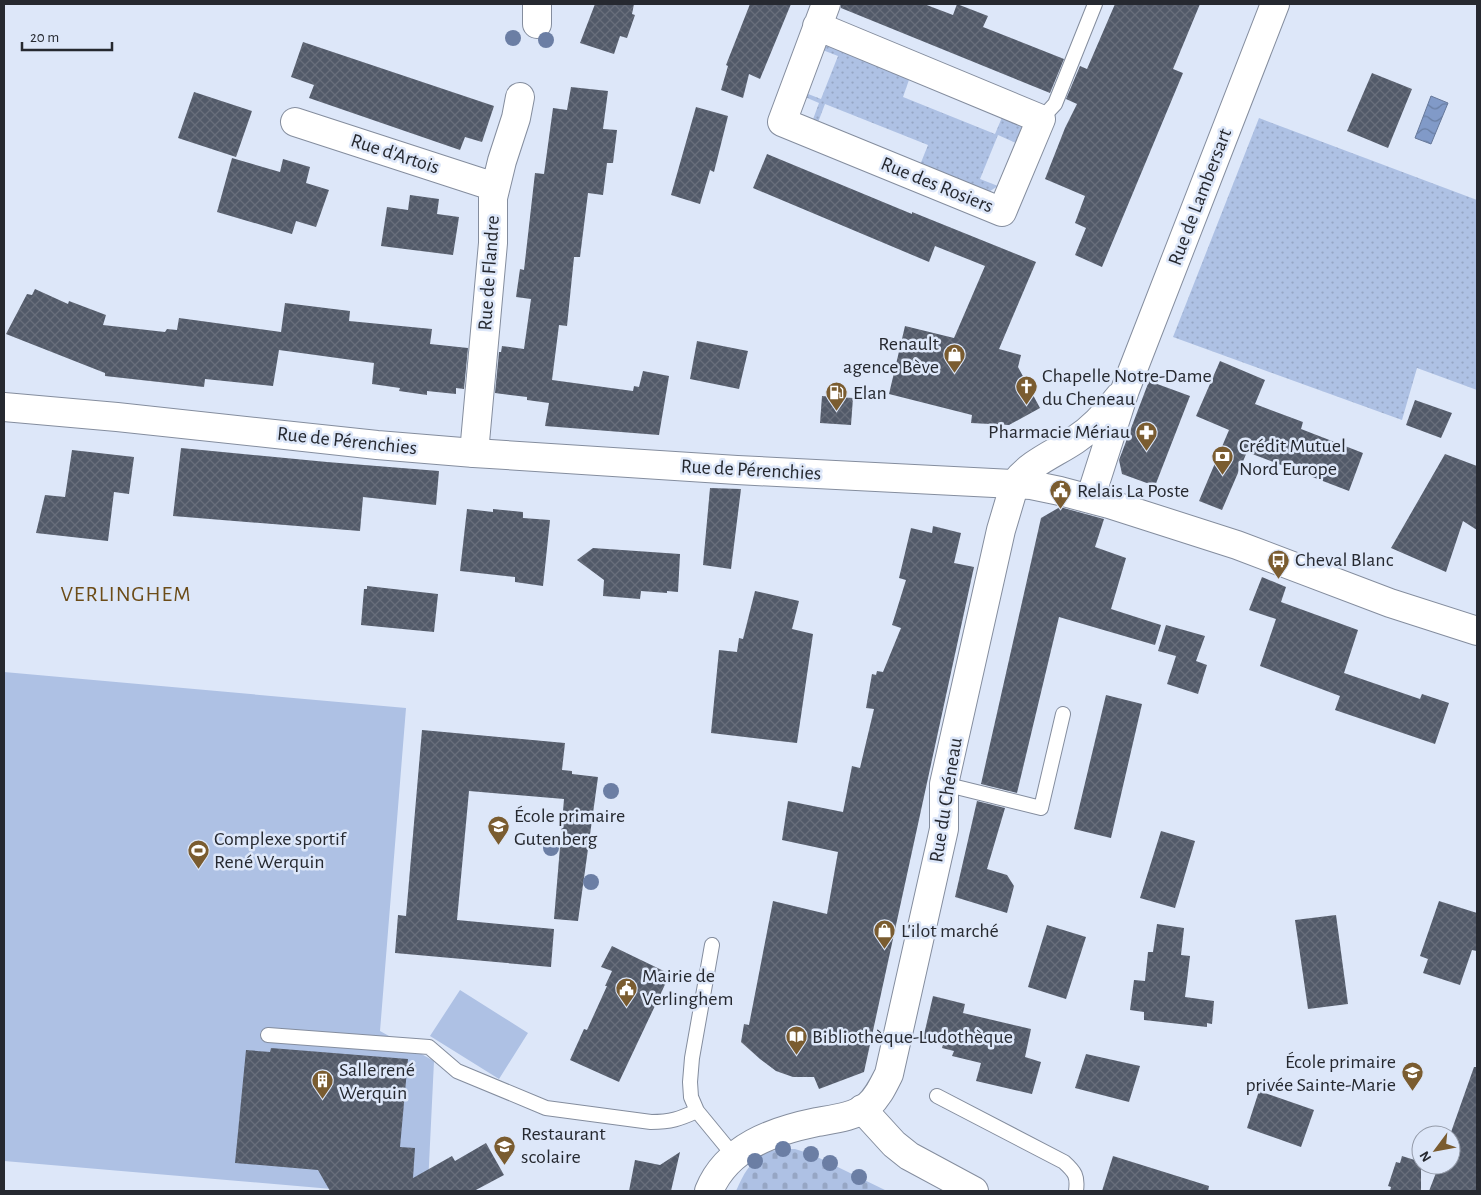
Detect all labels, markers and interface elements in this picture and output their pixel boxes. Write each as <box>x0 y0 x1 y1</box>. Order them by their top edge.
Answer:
scale bar <box>22 20 112 52</box>
text: 20 m <box>30 30 59 45</box>
street label: Rue de Lambersart <box>1165 125 1236 268</box>
street label: Rue d'Artois <box>348 130 442 178</box>
street label: Rue des Rosiers <box>878 153 996 217</box>
street label: Rue de Flandre <box>475 215 503 331</box>
place label: Renault agence Bève <box>843 334 940 377</box>
shop icon: Renault agence Bève <box>943 343 967 374</box>
place label: Chapelle Notre-Dame du Cheneau <box>1042 366 1212 409</box>
church icon: Chapelle Notre-Dame du Cheneau <box>1014 375 1038 406</box>
fuel station icon: Elan <box>825 381 849 412</box>
place label: Elan <box>853 383 887 403</box>
pharmacy icon: Pharmacie Mériau <box>1134 420 1158 451</box>
place label: Pharmacie Mériau <box>988 422 1130 442</box>
street label: Rue de Pérenchies <box>276 424 418 458</box>
place label: Crédit Mutuel Nord Europe <box>1239 436 1346 479</box>
bank icon: Crédit Mutuel Nord Europe <box>1211 445 1235 476</box>
street label: Rue de Pérenchies <box>680 456 822 484</box>
public building icon: Relais La Poste <box>1049 479 1073 510</box>
place label: Relais La Poste <box>1077 481 1189 501</box>
bus stop icon: Cheval Blanc <box>1267 548 1291 579</box>
place label: Cheval Blanc <box>1295 550 1394 570</box>
district label: VERLINGHEM <box>60 583 192 605</box>
street label: Rue du Chéneau <box>926 736 966 864</box>
place label: École primaire Gutenberg <box>514 805 625 849</box>
school or university icon: École primaire Gutenberg <box>486 815 510 846</box>
place label: Complexe sportif René Werquin <box>214 829 347 872</box>
sports icon: Complexe sportif René Werquin <box>186 839 210 870</box>
shop icon: L'ilot marché <box>873 919 897 950</box>
place label: L'ilot marché <box>901 921 999 941</box>
place label: Mairie de Verlinghem <box>642 966 734 1009</box>
public building icon: Mairie de Verlinghem <box>614 976 638 1007</box>
library icon: Bibliothèque-Ludothèque <box>784 1025 808 1056</box>
place label: Bibliothèque-Ludothèque <box>812 1027 1013 1047</box>
place label: École primaire privée Sainte-Marie <box>1245 1051 1396 1095</box>
place label: Salle rené Werquin <box>339 1060 415 1103</box>
school or university icon: École primaire privée Sainte-Marie <box>1400 1061 1424 1092</box>
building icon: Salle rené Werquin <box>311 1069 335 1100</box>
place label: Restaurant scolaire <box>521 1124 606 1167</box>
north arrow <box>1411 1125 1461 1175</box>
school or university icon: Restaurant scolaire <box>493 1134 517 1165</box>
text: N <box>1417 1149 1434 1164</box>

